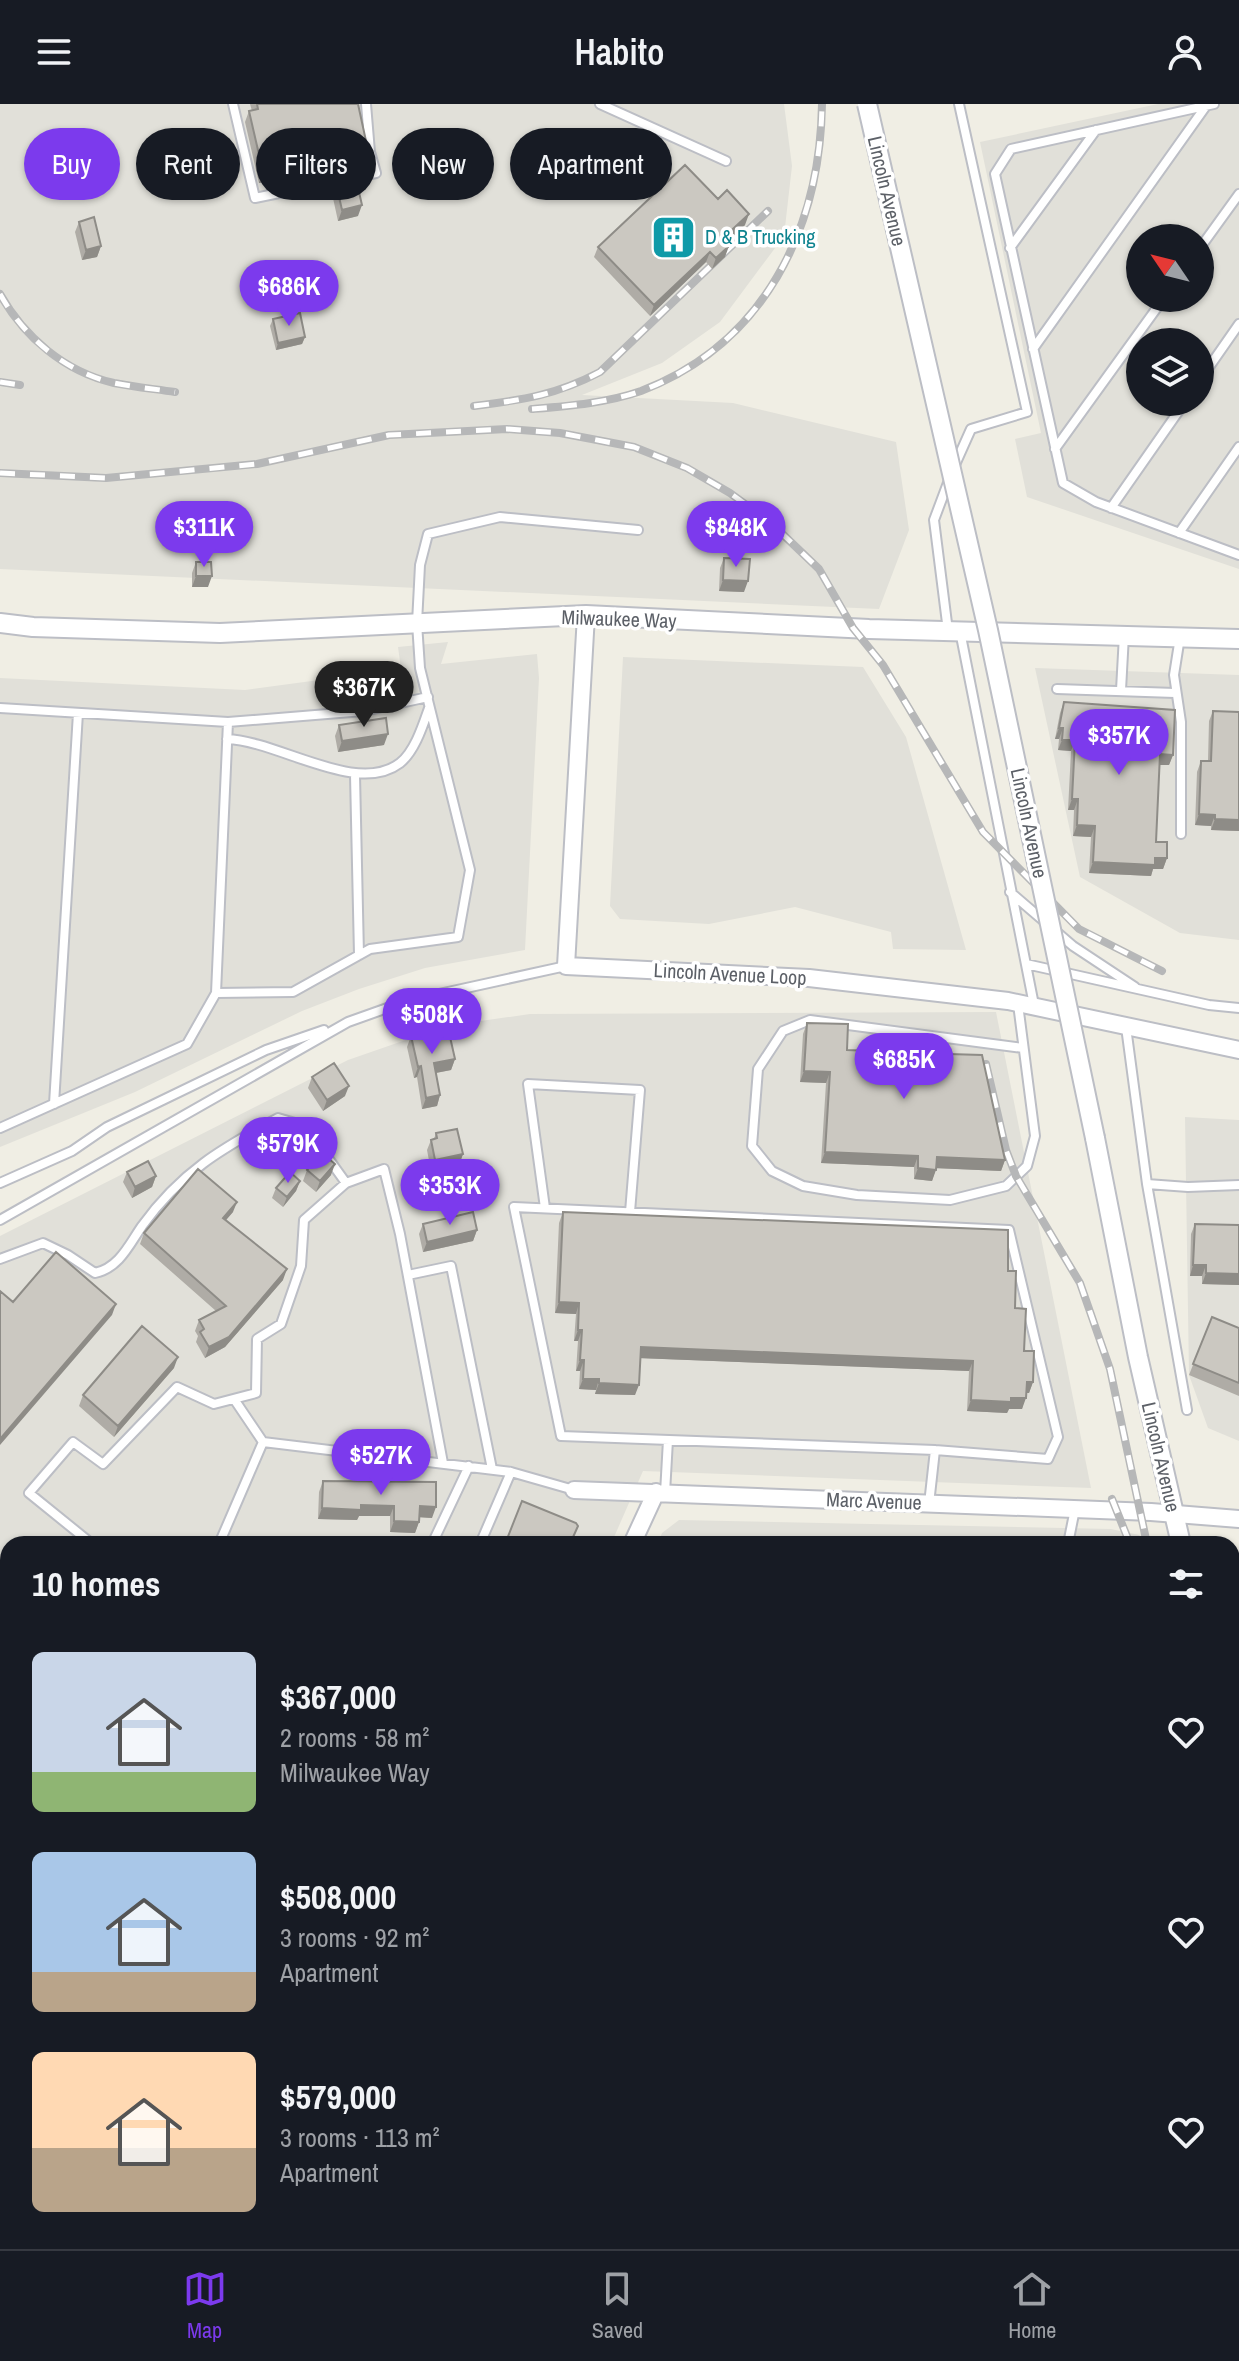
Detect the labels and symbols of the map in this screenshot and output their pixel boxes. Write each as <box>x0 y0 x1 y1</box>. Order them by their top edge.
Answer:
street label: Lincoln Avenue <box>862 133 913 248</box>
building icon: D & B Trucking <box>650 213 698 261</box>
place label: D & B Trucking <box>705 223 815 250</box>
north arrow <box>1126 224 1214 312</box>
pin: $686K <box>233 260 345 328</box>
pin: $311K <box>148 501 260 569</box>
pin: $848K <box>680 501 792 569</box>
street label: Milwaukee Way <box>561 603 678 634</box>
pin: $367K <box>308 661 420 729</box>
pin: $357K <box>1063 709 1175 777</box>
street label: Lincoln Avenue <box>1005 765 1054 880</box>
street label: Lincoln Avenue Loop <box>653 956 807 991</box>
pin: $508K <box>376 988 488 1056</box>
pin: $685K <box>848 1033 960 1101</box>
pin: $579K <box>232 1117 344 1185</box>
pin: $353K <box>394 1159 506 1227</box>
street label: Lincoln Avenue <box>1136 1399 1187 1514</box>
pin: $527K <box>325 1429 437 1497</box>
street label: Marc Avenue <box>826 1485 922 1516</box>

